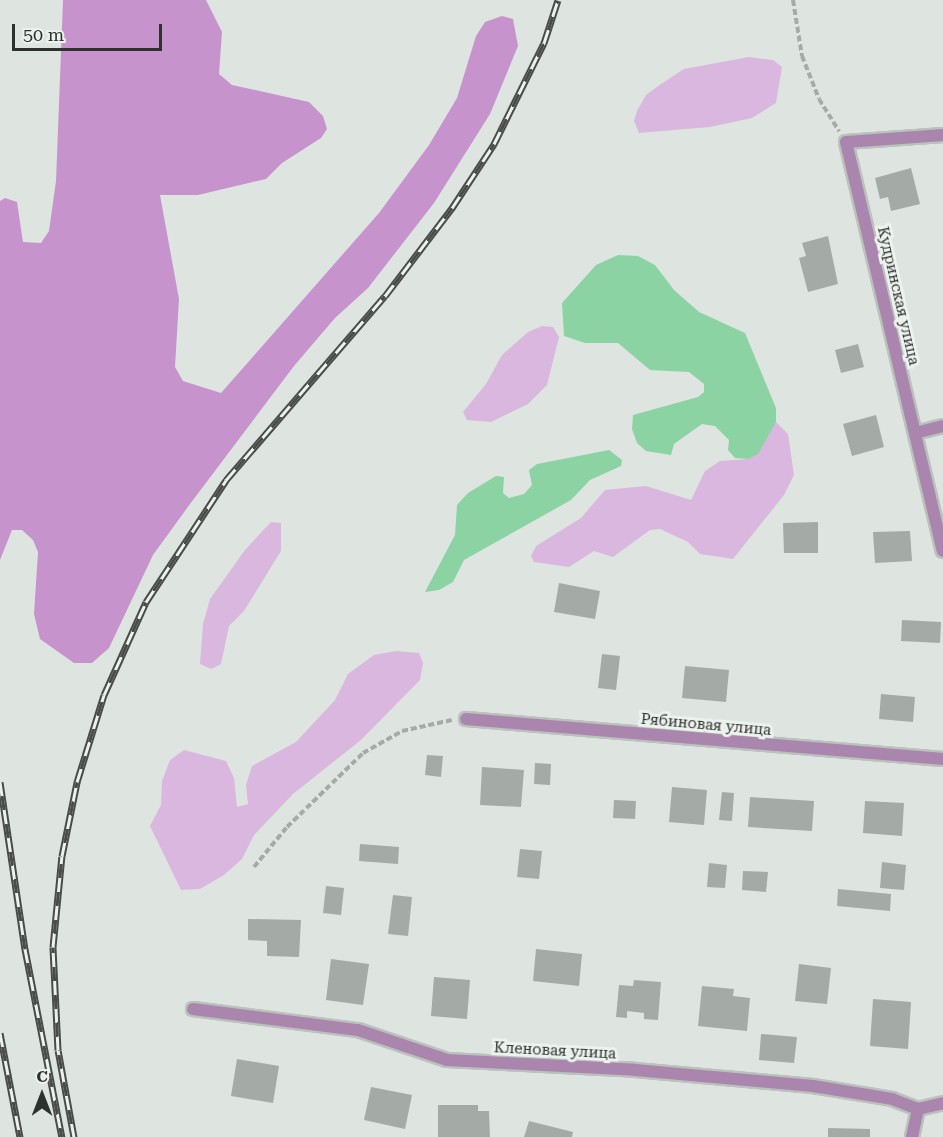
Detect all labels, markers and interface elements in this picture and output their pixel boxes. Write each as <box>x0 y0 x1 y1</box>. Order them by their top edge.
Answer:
scale bar <box>15 12 165 50</box>
text: 50 m <box>23 24 64 45</box>
street label: Кудринская улица <box>873 225 923 367</box>
street label: Рябиновая улица <box>640 710 772 740</box>
street label: Кленовая улица <box>493 1039 617 1063</box>
north arrow <box>12 1065 72 1125</box>
text: С <box>36 1067 48 1086</box>

